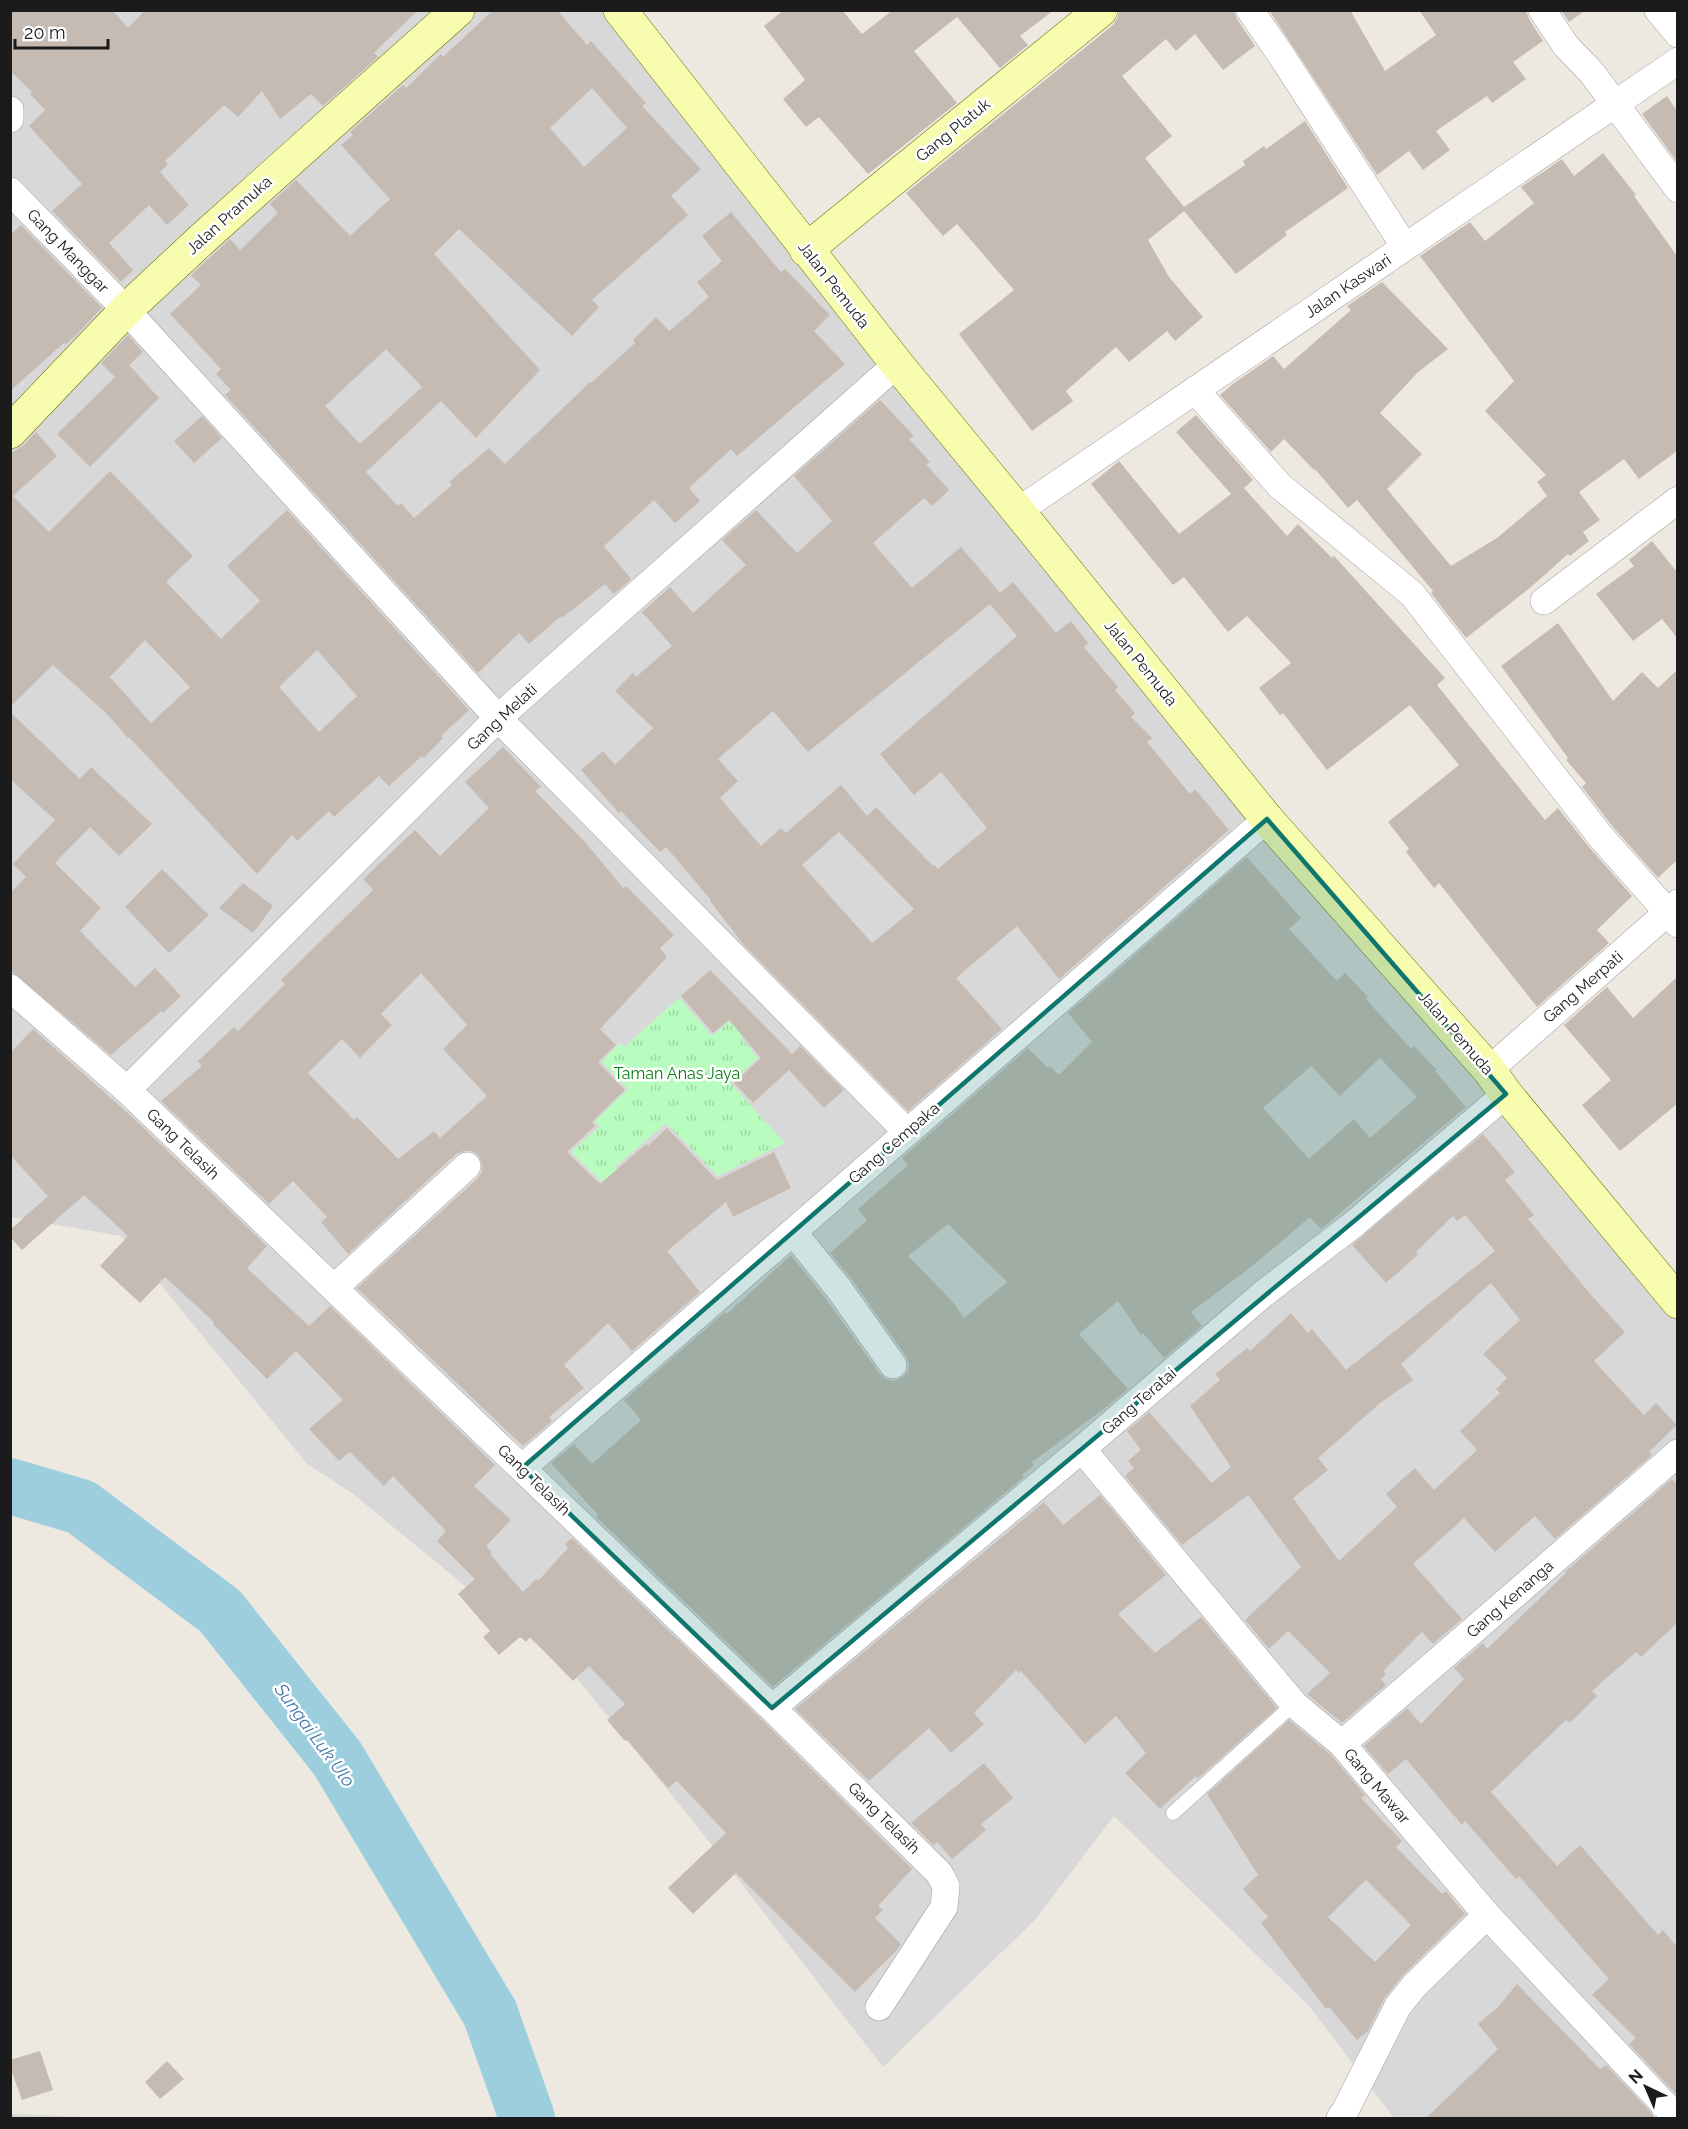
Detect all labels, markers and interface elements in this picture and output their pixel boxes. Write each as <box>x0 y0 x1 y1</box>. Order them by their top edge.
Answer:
scale bar <box>15 12 108 50</box>
text: 20 m <box>24 22 66 43</box>
street label: Gang Platuk <box>912 94 994 166</box>
street label: Jalan Pramuka <box>182 172 276 258</box>
street label: Gang Manggar <box>23 205 113 297</box>
street label: Jalan Pemuda <box>794 238 874 332</box>
street label: Jalan Kaswari <box>1301 250 1395 322</box>
street label: Jalan Pemuda <box>1101 616 1181 710</box>
street label: Gang Melati <box>463 680 541 754</box>
street label: Gang Merpati <box>1539 947 1627 1027</box>
street label: Jalan Pemuda <box>1414 987 1498 1079</box>
park label: Taman Anas Jaya <box>614 1064 740 1083</box>
street label: Gang Cempaka <box>845 1098 943 1188</box>
street label: Gang Telasih <box>143 1105 223 1183</box>
street label: Gang Teratai <box>1098 1364 1180 1438</box>
street label: Gang Telasih <box>494 1441 574 1519</box>
street label: Gang Kenanga <box>1463 1556 1557 1642</box>
water label: Sungai Luk Ulo <box>270 1678 360 1791</box>
street label: Gang Mawar <box>1340 1744 1414 1828</box>
street label: Gang Telasih <box>844 1778 924 1858</box>
north arrow <box>1616 2057 1676 2117</box>
text: N <box>1625 2065 1647 2088</box>

